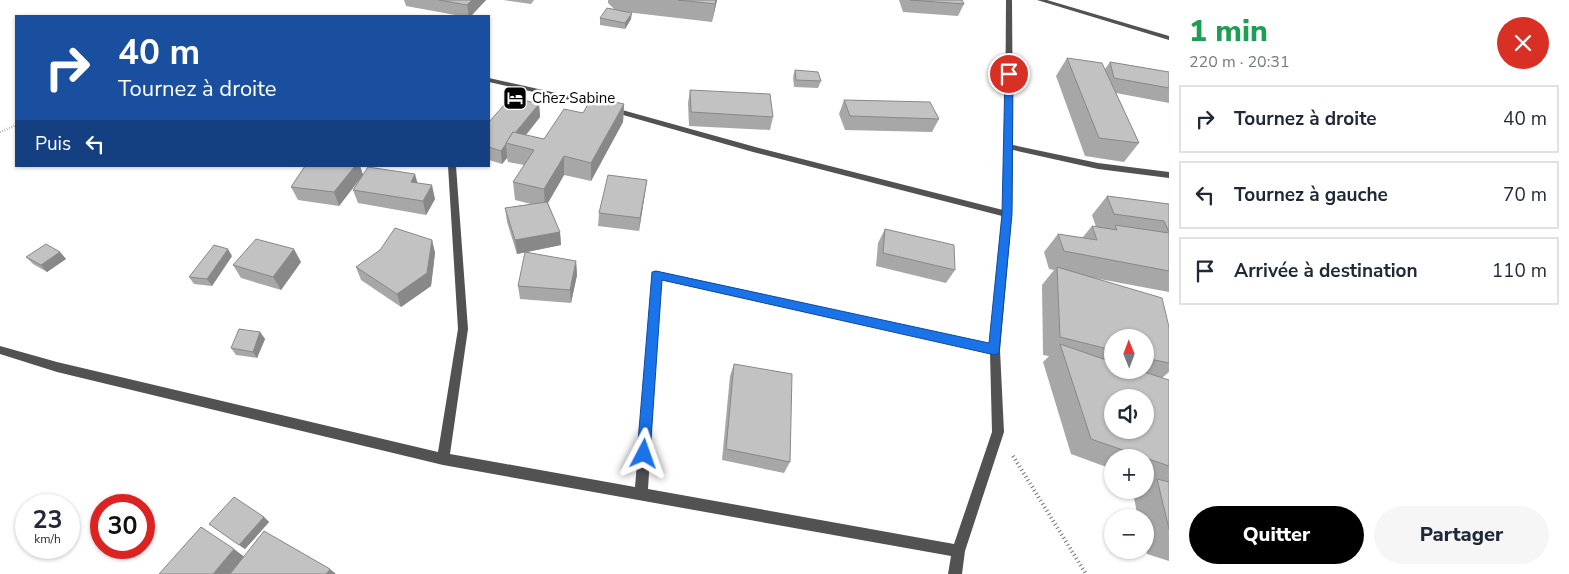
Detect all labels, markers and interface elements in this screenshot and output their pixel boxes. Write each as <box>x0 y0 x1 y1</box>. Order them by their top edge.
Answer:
text: 1 min <box>1189 11 1268 52</box>
button: close <box>1497 17 1549 69</box>
text: 40 m <box>118 29 200 76</box>
icon: right <box>35 35 100 100</box>
text: 220 m · 20:31 <box>1189 51 1290 73</box>
pin <box>988 53 1030 95</box>
icon: arrive <box>995 60 1023 88</box>
text: Tournez à droite <box>118 74 277 104</box>
hotel icon: Chez Sabine <box>502 85 528 111</box>
place label: Chez Sabine <box>532 88 615 108</box>
icon: right <box>1191 105 1219 133</box>
text: Tournez à droite <box>1234 106 1377 132</box>
text: 40 m <box>1503 106 1547 132</box>
icon: left <box>81 130 109 158</box>
text: Puis <box>35 131 71 157</box>
icon: left <box>1191 181 1219 209</box>
text: Tournez à gauche <box>1234 182 1388 208</box>
text: 70 m <box>1503 182 1547 208</box>
icon: arrive <box>1191 257 1219 285</box>
text: Arrivée à destination <box>1234 258 1418 284</box>
text: 110 m <box>1492 258 1547 284</box>
north arrow <box>1104 329 1154 379</box>
map controls <box>1104 329 1154 559</box>
button: sound <box>1104 389 1154 439</box>
position arrow <box>617 427 669 479</box>
button: + <box>1104 449 1154 499</box>
speed limit sign: 30 <box>90 494 155 559</box>
text: 23 <box>32 503 63 537</box>
button: Quitter <box>1189 506 1364 564</box>
button: Partager <box>1374 506 1549 564</box>
button: − <box>1104 509 1154 559</box>
text: km/h <box>34 531 61 547</box>

